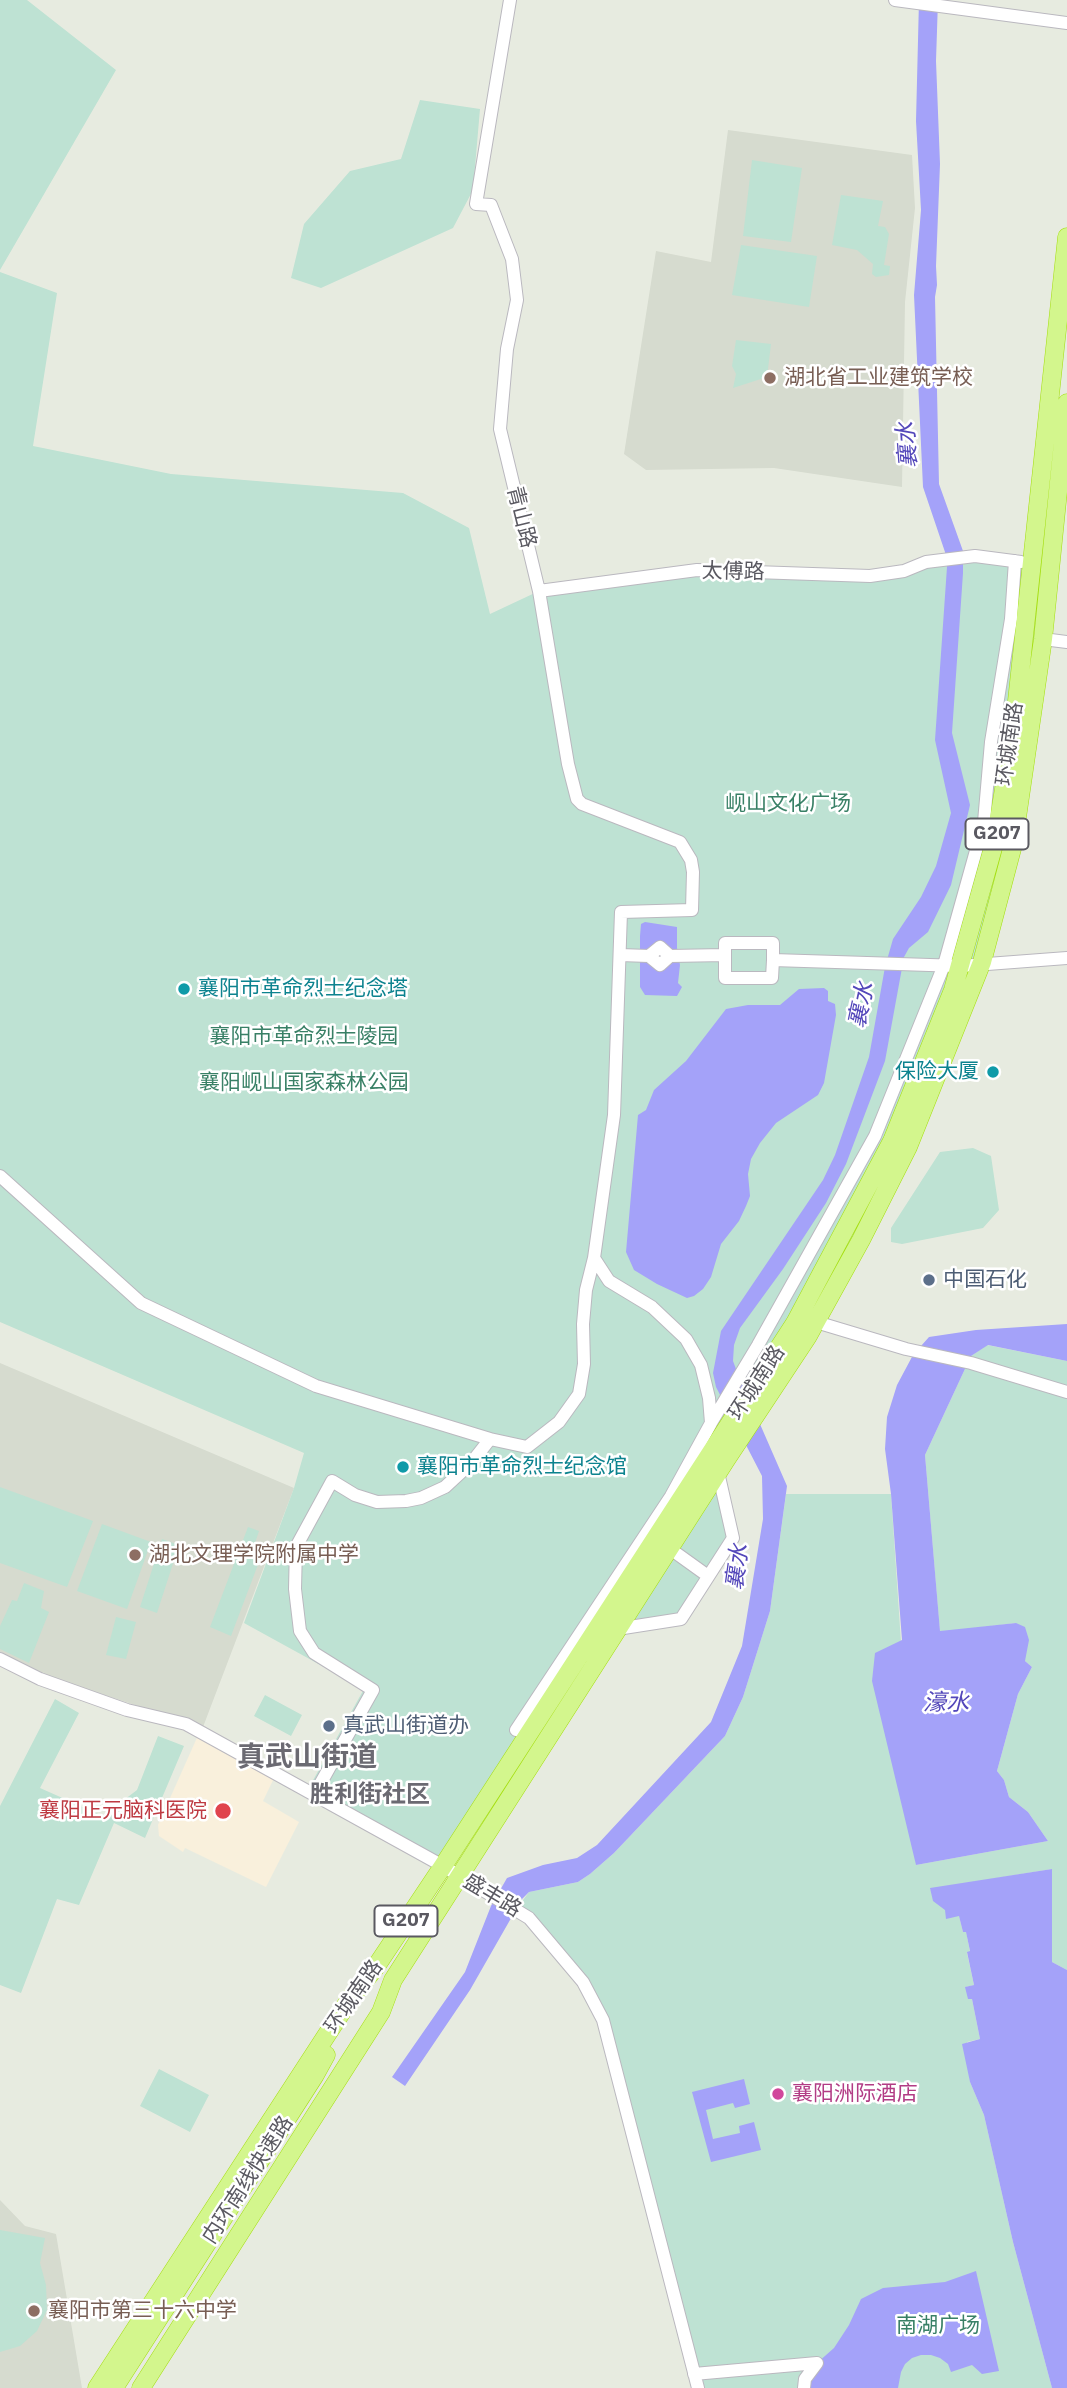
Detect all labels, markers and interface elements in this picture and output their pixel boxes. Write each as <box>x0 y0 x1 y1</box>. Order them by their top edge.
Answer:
place label: 湖北省工业建筑学校 <box>784 365 973 391</box>
marker: 湖北省工业建筑学校 <box>762 370 778 386</box>
water label: 襄水 <box>893 421 923 469</box>
street label: 青山路 <box>501 483 541 551</box>
street label: 太傅路 <box>701 559 765 585</box>
street label: 环城南路 <box>992 701 1028 787</box>
park label: 岘山文化广场 <box>725 791 851 817</box>
road number: G207 <box>965 818 1028 849</box>
place label: 襄阳市革命烈士纪念塔 <box>198 976 408 1002</box>
water label: 襄水 <box>844 980 880 1030</box>
marker: 襄阳市革命烈士纪念塔 <box>176 981 192 997</box>
park label: 襄阳市革命烈士陵园 <box>210 1024 398 1050</box>
place label: 保险大厦 <box>895 1059 979 1085</box>
marker: 保险大厦 <box>985 1064 1001 1080</box>
park label: 襄阳岘山国家森林公园 <box>199 1070 409 1096</box>
place label: 中国石化 <box>943 1267 1027 1293</box>
marker: 中国石化 <box>921 1272 937 1288</box>
street label: 环城南路 <box>724 1341 790 1425</box>
place label: 襄阳市革命烈士纪念馆 <box>417 1454 627 1480</box>
marker: 襄阳市革命烈士纪念馆 <box>395 1459 411 1475</box>
place label: 湖北文理学院附属中学 <box>149 1542 359 1568</box>
water label: 襄水 <box>721 1542 755 1592</box>
marker: 湖北文理学院附属中学 <box>127 1547 143 1563</box>
water label: 濠水 <box>923 1689 969 1717</box>
place label: 真武山街道办 <box>343 1713 469 1739</box>
marker: 真武山街道办 <box>321 1718 337 1734</box>
district label: 真武山街道 <box>237 1741 377 1775</box>
district label: 胜利街社区 <box>310 1781 430 1809</box>
place label: 襄阳正元脑科医院 <box>39 1798 207 1824</box>
marker: 襄阳正元脑科医院 <box>213 1801 233 1821</box>
street label: 盛丰路 <box>459 1869 525 1923</box>
road number: G207 <box>374 1906 438 1937</box>
street label: 环城南路 <box>320 1955 388 2039</box>
place label: 襄阳洲际酒店 <box>792 2081 918 2107</box>
marker: 襄阳洲际酒店 <box>770 2086 786 2102</box>
street label: 内环南线快速路 <box>197 2111 299 2249</box>
place label: 襄阳市第三十六中学 <box>48 2298 237 2324</box>
marker: 襄阳市第三十六中学 <box>26 2303 42 2319</box>
park label: 南湖广场 <box>896 2313 980 2339</box>

